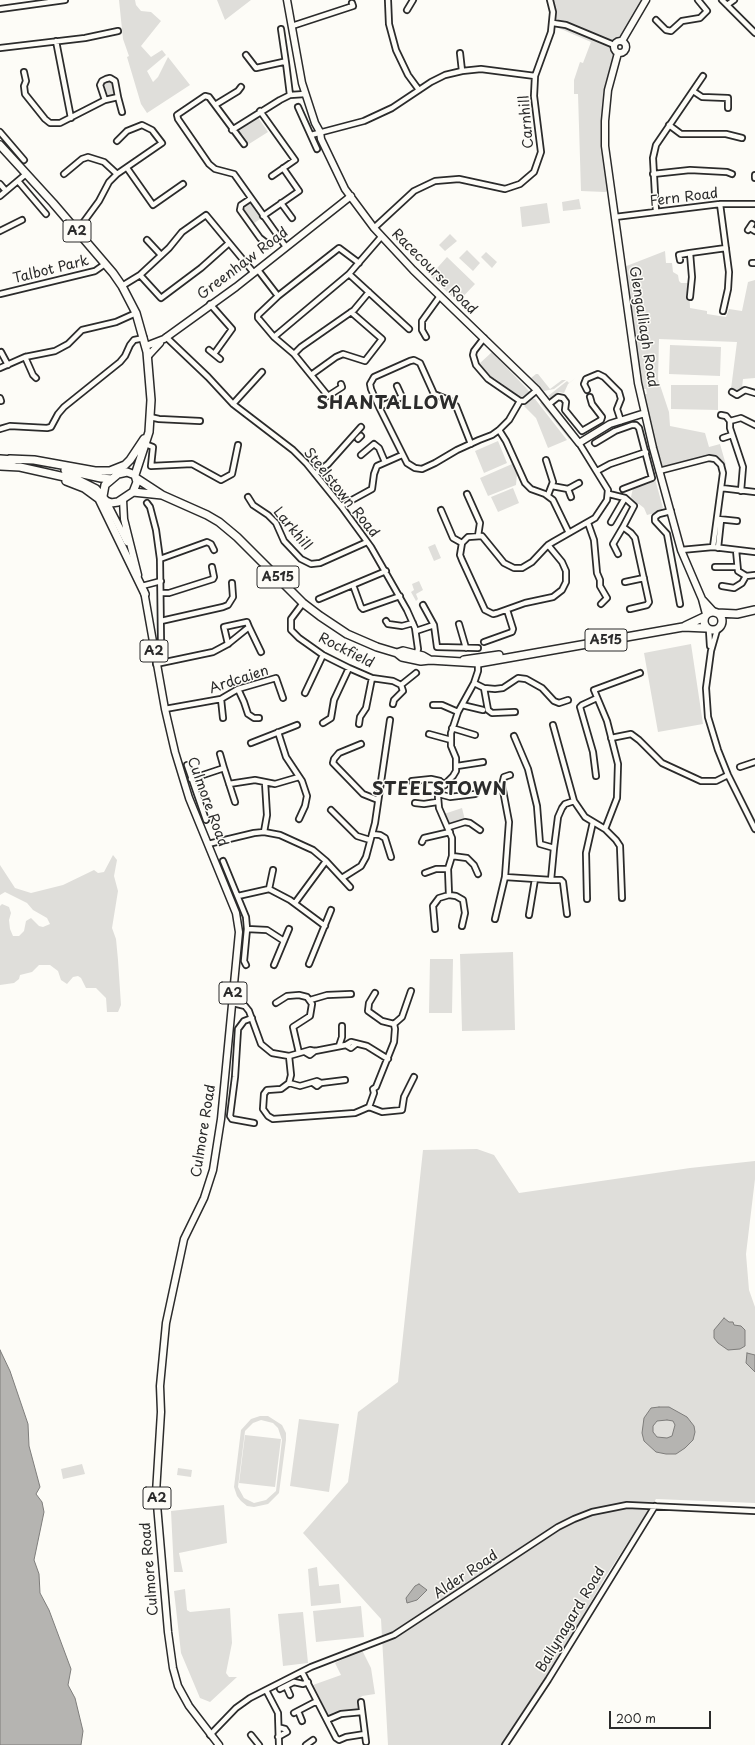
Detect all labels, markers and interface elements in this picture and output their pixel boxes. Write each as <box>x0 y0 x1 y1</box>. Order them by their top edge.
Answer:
street label: Carnhill <box>516 95 538 149</box>
street label: Fern Road <box>649 185 719 211</box>
road number: A2 <box>63 220 91 242</box>
street label: Greenhaw Road <box>194 224 292 304</box>
street label: Racecourse Road <box>388 226 480 318</box>
street label: Talbot Park <box>11 252 91 288</box>
street label: Glengalliagh Road <box>625 265 661 389</box>
district label: SHANTALLOW <box>316 393 460 415</box>
street label: Steelstown Road <box>300 445 382 541</box>
street label: Larkhill <box>269 504 315 554</box>
road number: A515 <box>257 566 299 588</box>
road number: A515 <box>585 629 627 651</box>
street label: Rockfield <box>316 630 376 672</box>
road number: A2 <box>140 640 168 662</box>
street label: Ardcaien <box>207 663 271 697</box>
street label: Culmore Road <box>183 755 231 849</box>
district label: STEELSTOWN <box>373 779 507 801</box>
road number: A2 <box>219 982 247 1004</box>
street label: Culmore Road <box>188 1083 220 1179</box>
road number: A2 <box>143 1487 171 1509</box>
street label: Culmore Road <box>138 1521 162 1617</box>
street label: Alder Road <box>431 1547 501 1603</box>
street label: Ballynagard Road <box>533 1564 609 1676</box>
scale bar <box>611 1703 713 1729</box>
text: 200 m <box>616 1709 656 1727</box>

